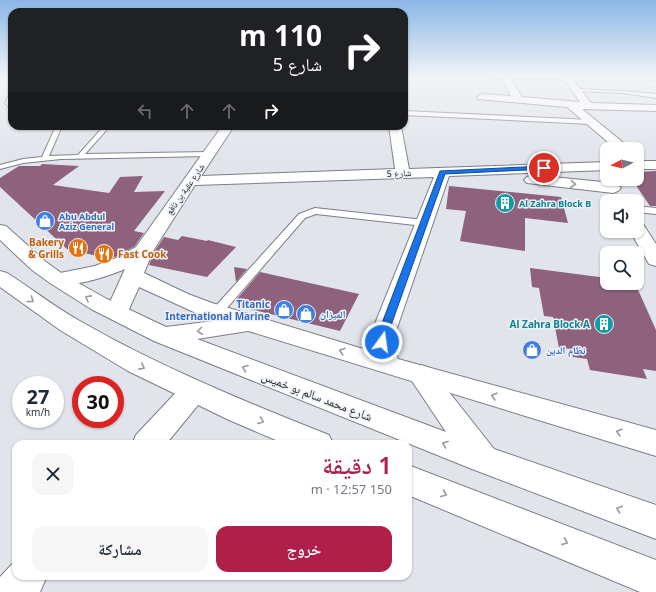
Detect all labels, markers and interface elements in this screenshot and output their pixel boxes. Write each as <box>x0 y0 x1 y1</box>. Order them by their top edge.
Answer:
text: 110 m <box>239 16 322 54</box>
icon: right <box>336 24 388 76</box>
text: شارع 5 <box>273 52 322 76</box>
icon: left <box>134 100 156 122</box>
icon: ahead <box>176 100 198 122</box>
icon: ahead <box>218 100 240 122</box>
icon: right <box>260 100 282 122</box>
north arrow <box>600 142 644 186</box>
map controls <box>600 142 644 290</box>
pin <box>527 151 561 185</box>
icon: arrive <box>533 157 555 179</box>
street label: شارع عقبة بن نافع <box>163 161 207 217</box>
street label: شارع 5 <box>386 166 412 180</box>
one-way arrow <box>570 180 576 189</box>
building icon: Al Zahra Block B <box>494 192 516 214</box>
button: sound <box>600 194 644 238</box>
place label: Al Zahra Block B <box>519 197 591 210</box>
shop icon: Abu Abdul Aziz General <box>34 210 56 232</box>
place label: Abu Abdul Aziz General <box>59 210 114 233</box>
place label: Bakery & Grills <box>28 235 64 261</box>
restaurant icon: Bakery & Grills <box>67 237 89 259</box>
restaurant icon: Fast Cook <box>93 243 115 265</box>
button: search <box>600 246 644 290</box>
place label: Fast Cook <box>118 247 167 261</box>
one-way arrow <box>27 295 34 303</box>
one-way arrow <box>85 295 92 302</box>
place label: Titanic International Marine <box>165 297 270 323</box>
shop icon: Titanic International Marine <box>273 299 295 321</box>
shop icon: الميزان <box>295 303 317 325</box>
place label: الميزان <box>320 307 346 321</box>
building icon: Al Zahra Block A <box>593 313 615 335</box>
place label: Al Zahra Block A <box>510 317 590 331</box>
position arrow <box>361 321 403 363</box>
one-way arrow <box>197 326 203 335</box>
shop icon: نظام الدين <box>521 339 543 361</box>
place label: نظام الدين <box>546 343 586 357</box>
one-way arrow <box>339 348 346 356</box>
one-way arrow <box>138 362 146 370</box>
one-way arrow <box>241 365 248 373</box>
street label: شارع محمد سالم بو خميس <box>259 367 375 425</box>
speed limit sign: 30 <box>72 376 124 428</box>
text: 27 <box>27 383 49 410</box>
one-way arrow <box>490 392 497 401</box>
text: km/h <box>26 405 50 419</box>
one-way arrow <box>257 417 264 425</box>
one-way arrow <box>615 428 622 437</box>
one-way arrow <box>442 441 449 449</box>
text: 1 دقيقة <box>322 448 392 481</box>
button: close <box>32 453 74 495</box>
text: 150 m · 12:57 <box>311 480 392 498</box>
one-way arrow <box>441 490 448 498</box>
one-way arrow <box>616 505 623 513</box>
button: مشاركة <box>32 526 208 572</box>
button: خروج <box>216 526 392 572</box>
one-way arrow <box>562 538 569 546</box>

